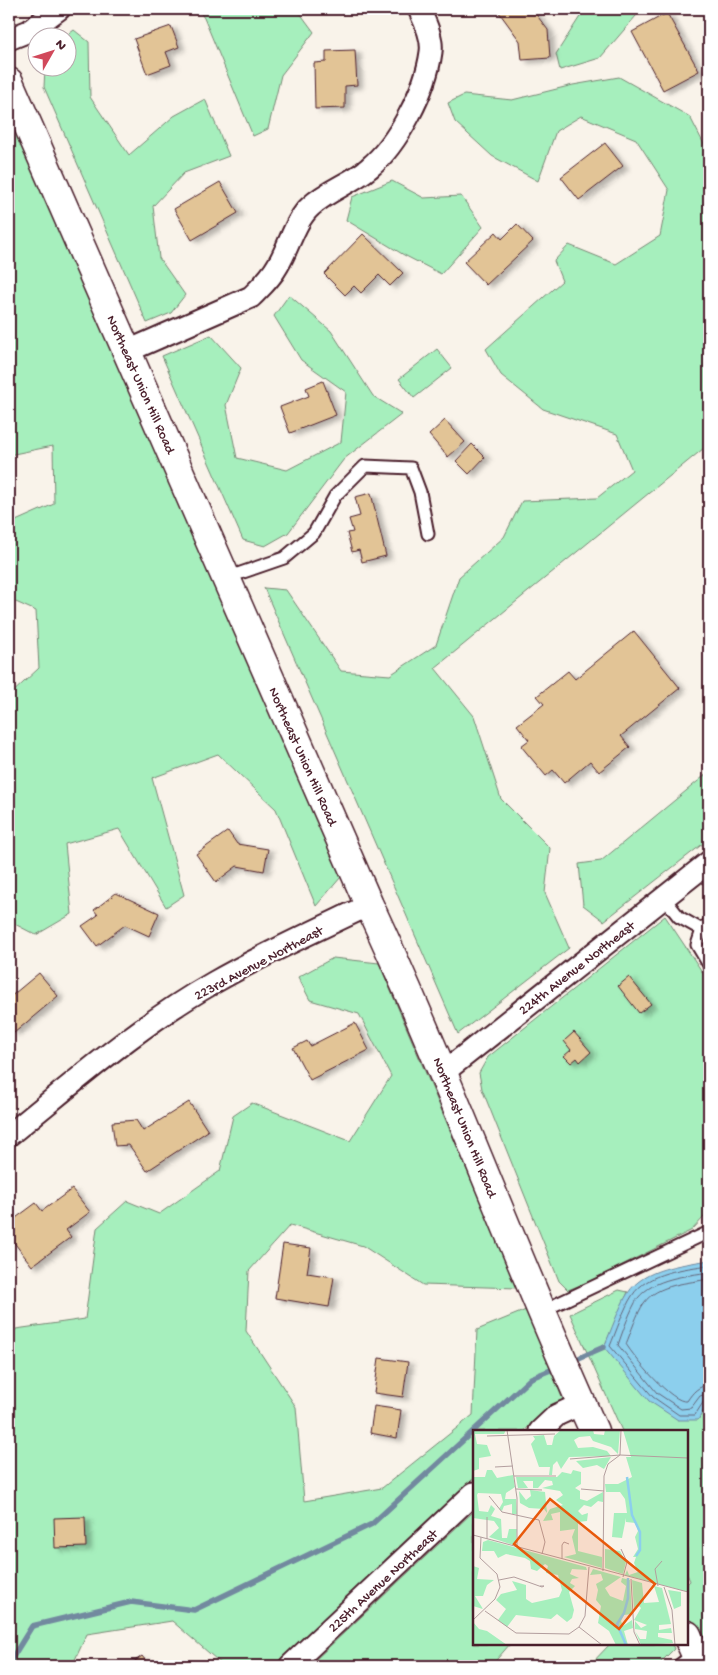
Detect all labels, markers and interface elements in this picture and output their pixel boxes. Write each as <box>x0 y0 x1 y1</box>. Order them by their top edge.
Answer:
north arrow <box>28 28 78 78</box>
text: N <box>51 36 70 54</box>
street label: Northeast Union Hill Road <box>101 313 179 459</box>
street label: Northeast Union Hill Road <box>263 685 341 831</box>
street label: 224th Avenue Northeast <box>516 918 640 1020</box>
street label: 223rd Avenue Northeast <box>192 922 328 1005</box>
street label: Northeast Union Hill Road <box>428 1055 500 1202</box>
inset map <box>473 1430 688 1645</box>
street label: 225th Avenue Northeast <box>325 1526 443 1637</box>

